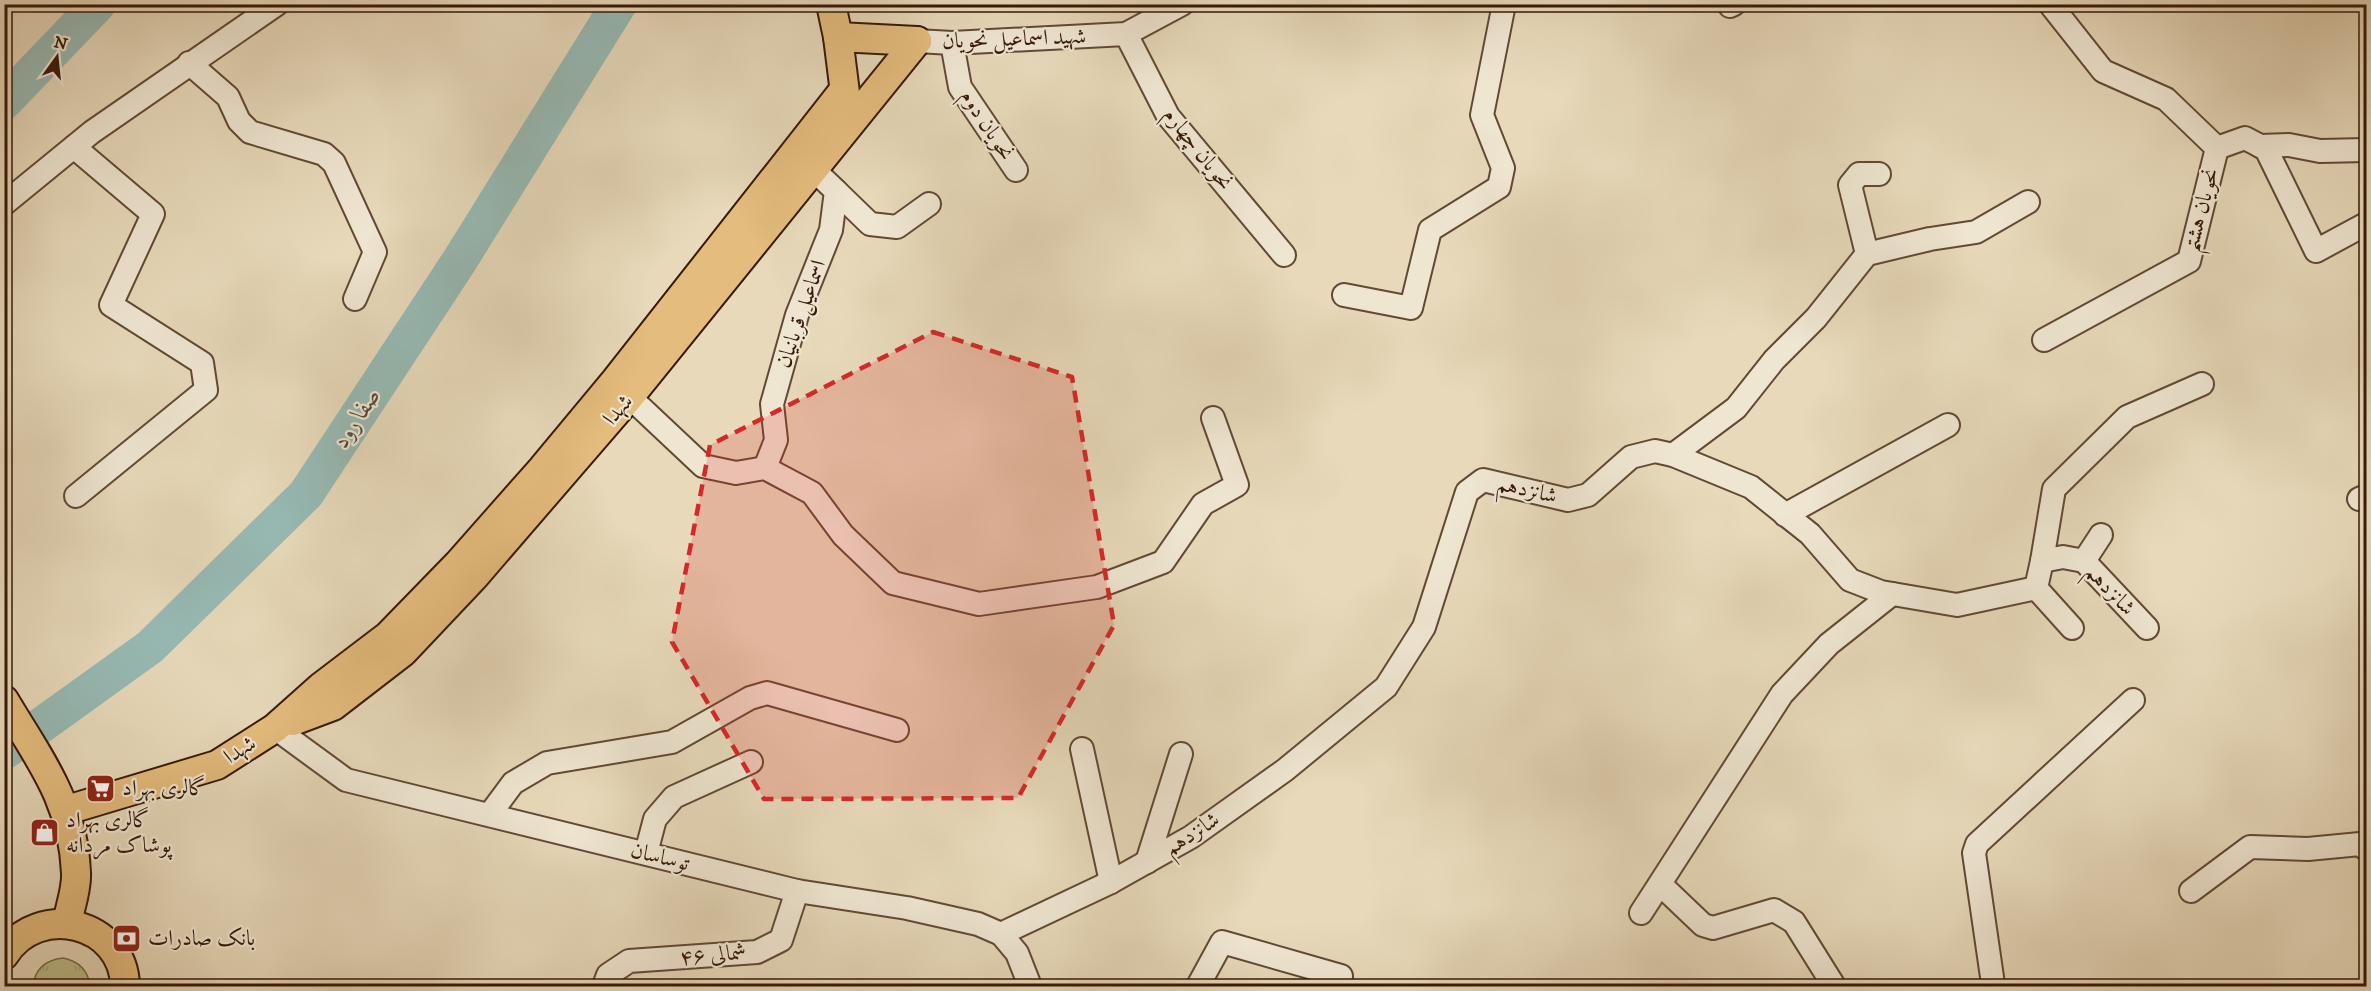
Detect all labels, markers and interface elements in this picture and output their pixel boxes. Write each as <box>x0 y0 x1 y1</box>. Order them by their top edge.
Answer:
street label: شهید اسماعیل نحویان <box>941 23 1087 56</box>
north arrow <box>27 27 87 87</box>
text: N <box>52 32 70 55</box>
street label: نحویان دوم <box>950 84 1020 168</box>
street label: نحویان چهارم <box>1153 102 1239 199</box>
street label: نحویان هشتم <box>2177 165 2232 257</box>
street label: اسماعیل قربانیان <box>770 256 833 372</box>
water label: صفا رود <box>326 382 388 454</box>
street label: شهدا <box>597 389 639 431</box>
street label: شانزدهم <box>1493 470 1560 516</box>
street label: شانزدهم <box>2075 559 2141 625</box>
street label: شهدا <box>219 730 261 770</box>
supermarket icon: گالری بهراد <box>85 772 117 804</box>
place label: گالری بهراد <box>122 774 206 802</box>
place label: گالری بهراد پوشاک مردانه <box>66 806 173 861</box>
street label: شانزدهم <box>1159 806 1228 867</box>
shop icon: گالری بهراد پوشاک مردانه <box>29 817 61 849</box>
street label: توساسان <box>628 837 693 877</box>
bank icon: بانک صادرات <box>111 922 143 954</box>
place label: بانک صادرات <box>148 925 255 952</box>
street label: شمالی ۴۶ <box>679 939 747 971</box>

